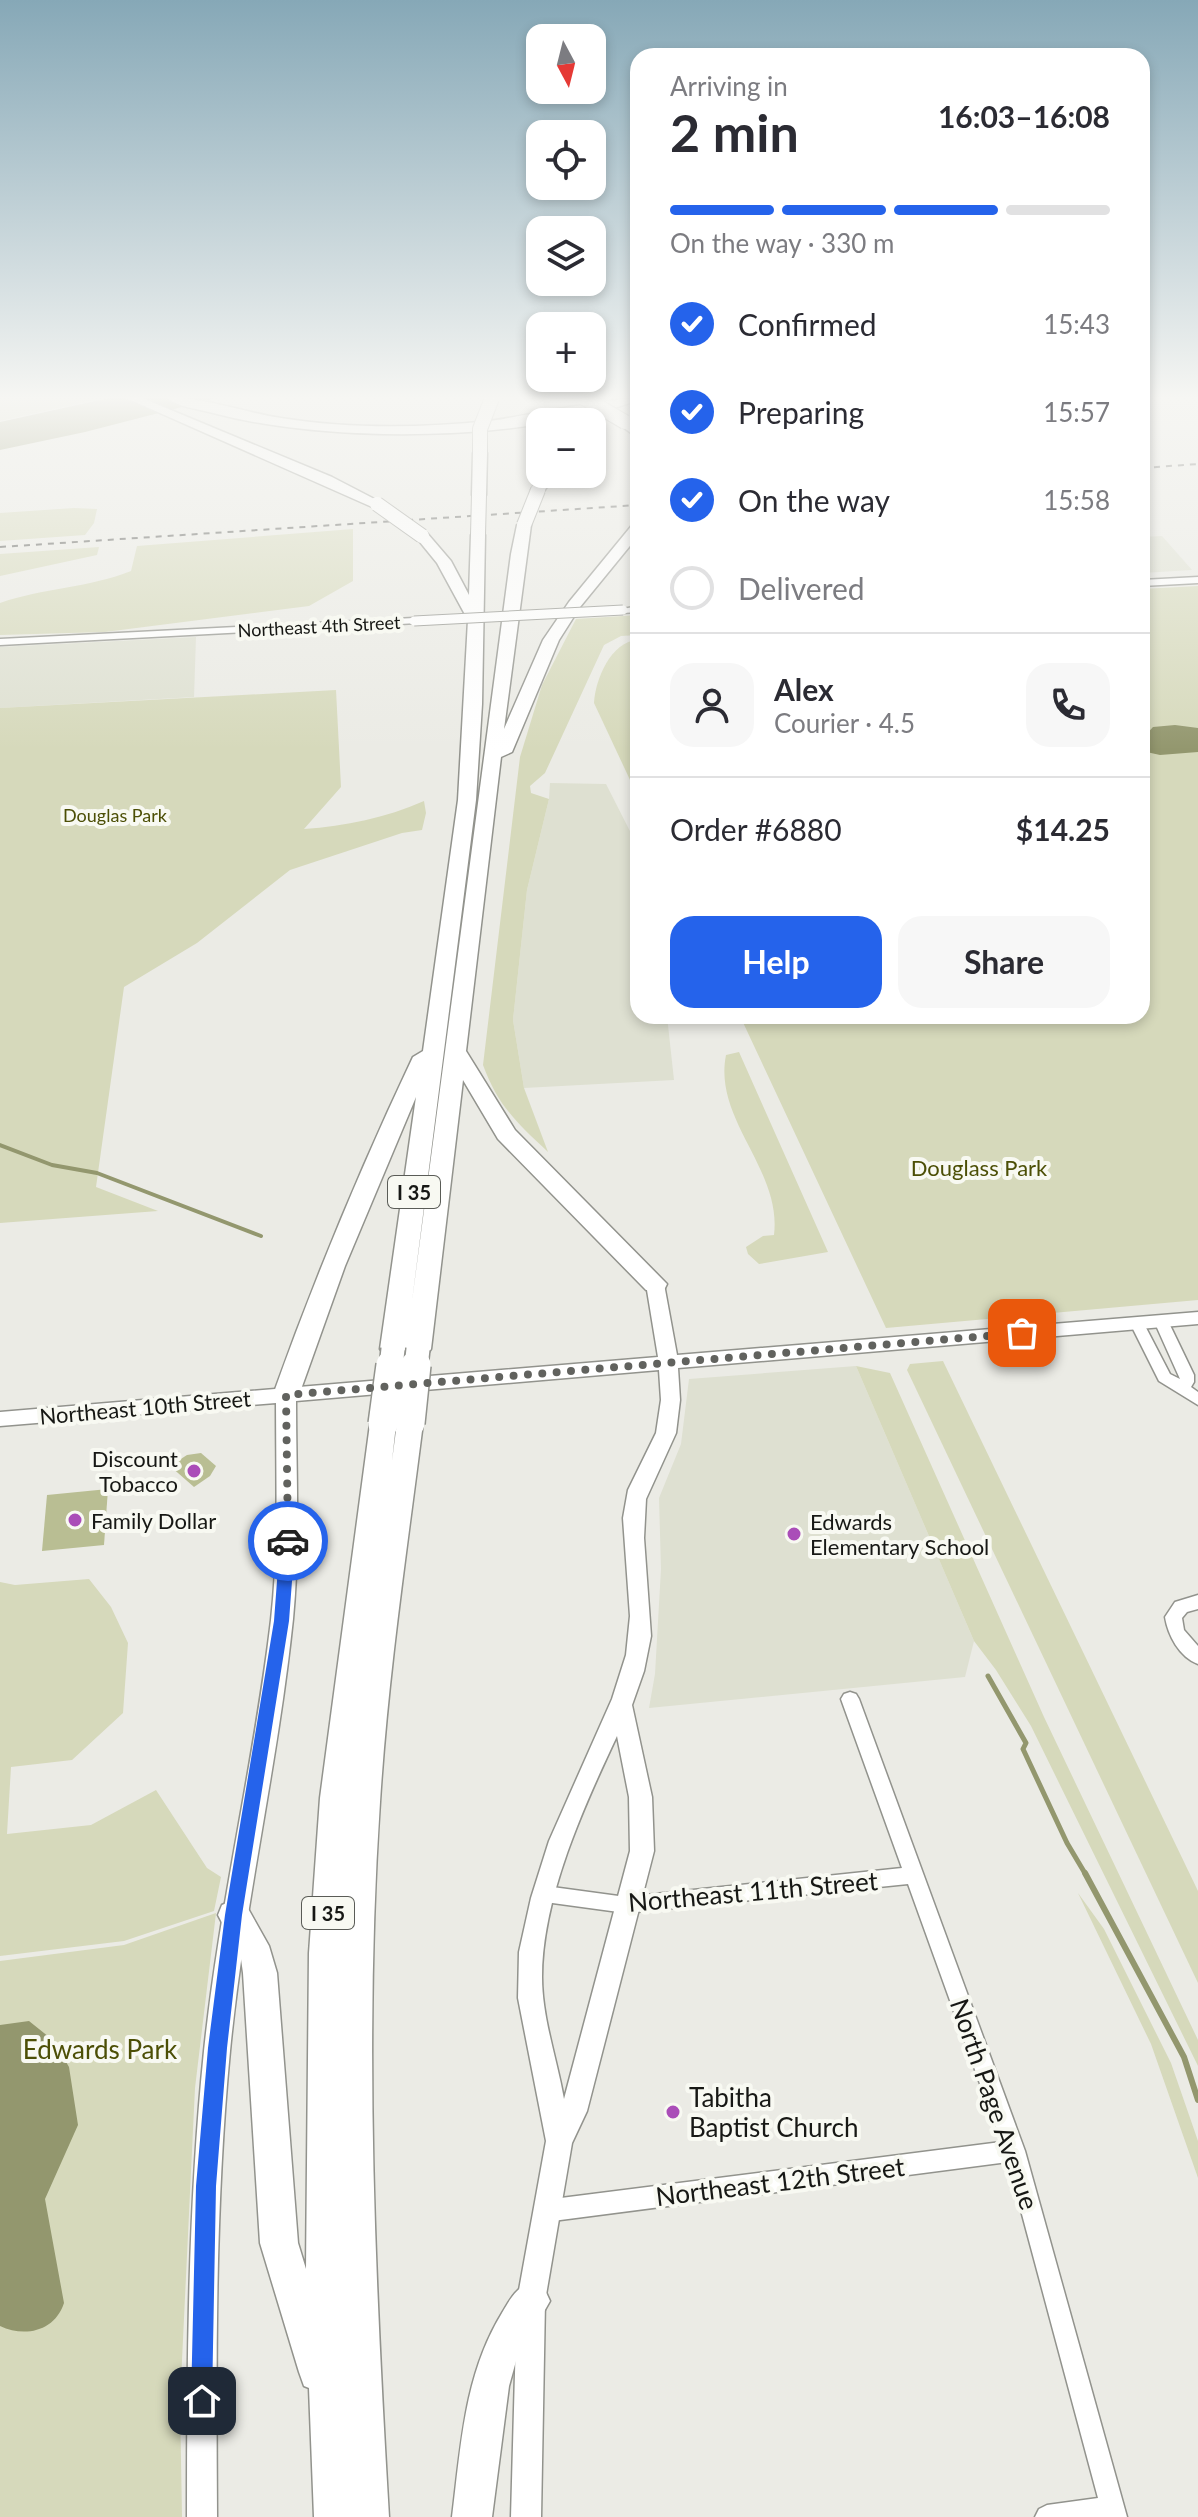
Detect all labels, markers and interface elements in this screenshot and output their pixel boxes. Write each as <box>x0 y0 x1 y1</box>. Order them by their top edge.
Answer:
north arrow <box>526 24 606 104</box>
map controls <box>526 24 606 488</box>
text: Arriving in <box>670 70 788 102</box>
text: 16:03–16:08 <box>938 98 1110 134</box>
text: 2 min <box>670 101 799 163</box>
button: locate <box>526 120 606 200</box>
button: layers <box>526 216 606 296</box>
text: On the way · 330 m <box>670 227 894 259</box>
icon: check <box>670 302 714 346</box>
text: Confirmed <box>738 306 877 342</box>
text: 15:43 <box>1043 308 1110 340</box>
button: + <box>526 312 606 392</box>
icon: check <box>670 390 714 434</box>
text: Preparing <box>738 394 864 430</box>
text: 15:57 <box>1043 396 1110 428</box>
button: − <box>526 408 606 488</box>
icon: check <box>670 478 714 522</box>
text: On the way <box>738 482 890 518</box>
text: 15:58 <box>1043 484 1110 516</box>
text: Delivered <box>738 570 865 606</box>
street label: Northeast 4th Street <box>237 611 401 641</box>
button: person <box>670 663 754 747</box>
button: phone <box>1026 663 1110 747</box>
text: Alex <box>774 671 834 707</box>
text: Courier · 4.5 <box>774 707 915 739</box>
park label: Douglas Park <box>63 804 168 826</box>
text: Order #6880 <box>670 811 842 847</box>
text: $14.25 <box>1016 811 1110 847</box>
button: Help <box>670 916 882 1008</box>
button: Share <box>898 916 1110 1008</box>
park label: Douglass Park <box>911 1154 1048 1181</box>
road number: I 35 <box>388 1176 440 1208</box>
pin <box>988 1299 1056 1367</box>
icon: bag <box>1000 1311 1044 1355</box>
street label: Northeast 10th Street <box>38 1384 252 1430</box>
place label: Discount Tobacco <box>92 1445 178 1497</box>
marker: Discount Tobacco <box>185 1462 203 1480</box>
courier <box>248 1501 328 1581</box>
place label: Family Dollar <box>91 1507 216 1534</box>
place label: Edwards Elementary School <box>810 1508 989 1560</box>
marker: Family Dollar <box>66 1511 84 1529</box>
icon: car <box>266 1519 310 1563</box>
marker: Edwards Elementary School <box>785 1525 803 1543</box>
street label: Northeast 11th Street <box>627 1864 880 1918</box>
road number: I 35 <box>302 1897 354 1929</box>
street label: North Page Avenue <box>944 1994 1046 2214</box>
park label: Edwards Park <box>23 2033 178 2065</box>
place label: Tabitha Baptist Church <box>689 2081 858 2143</box>
marker: Tabitha Baptist Church <box>664 2103 682 2121</box>
street label: Northeast 12th Street <box>654 2150 907 2212</box>
pin <box>168 2367 236 2435</box>
icon: home <box>180 2379 224 2423</box>

